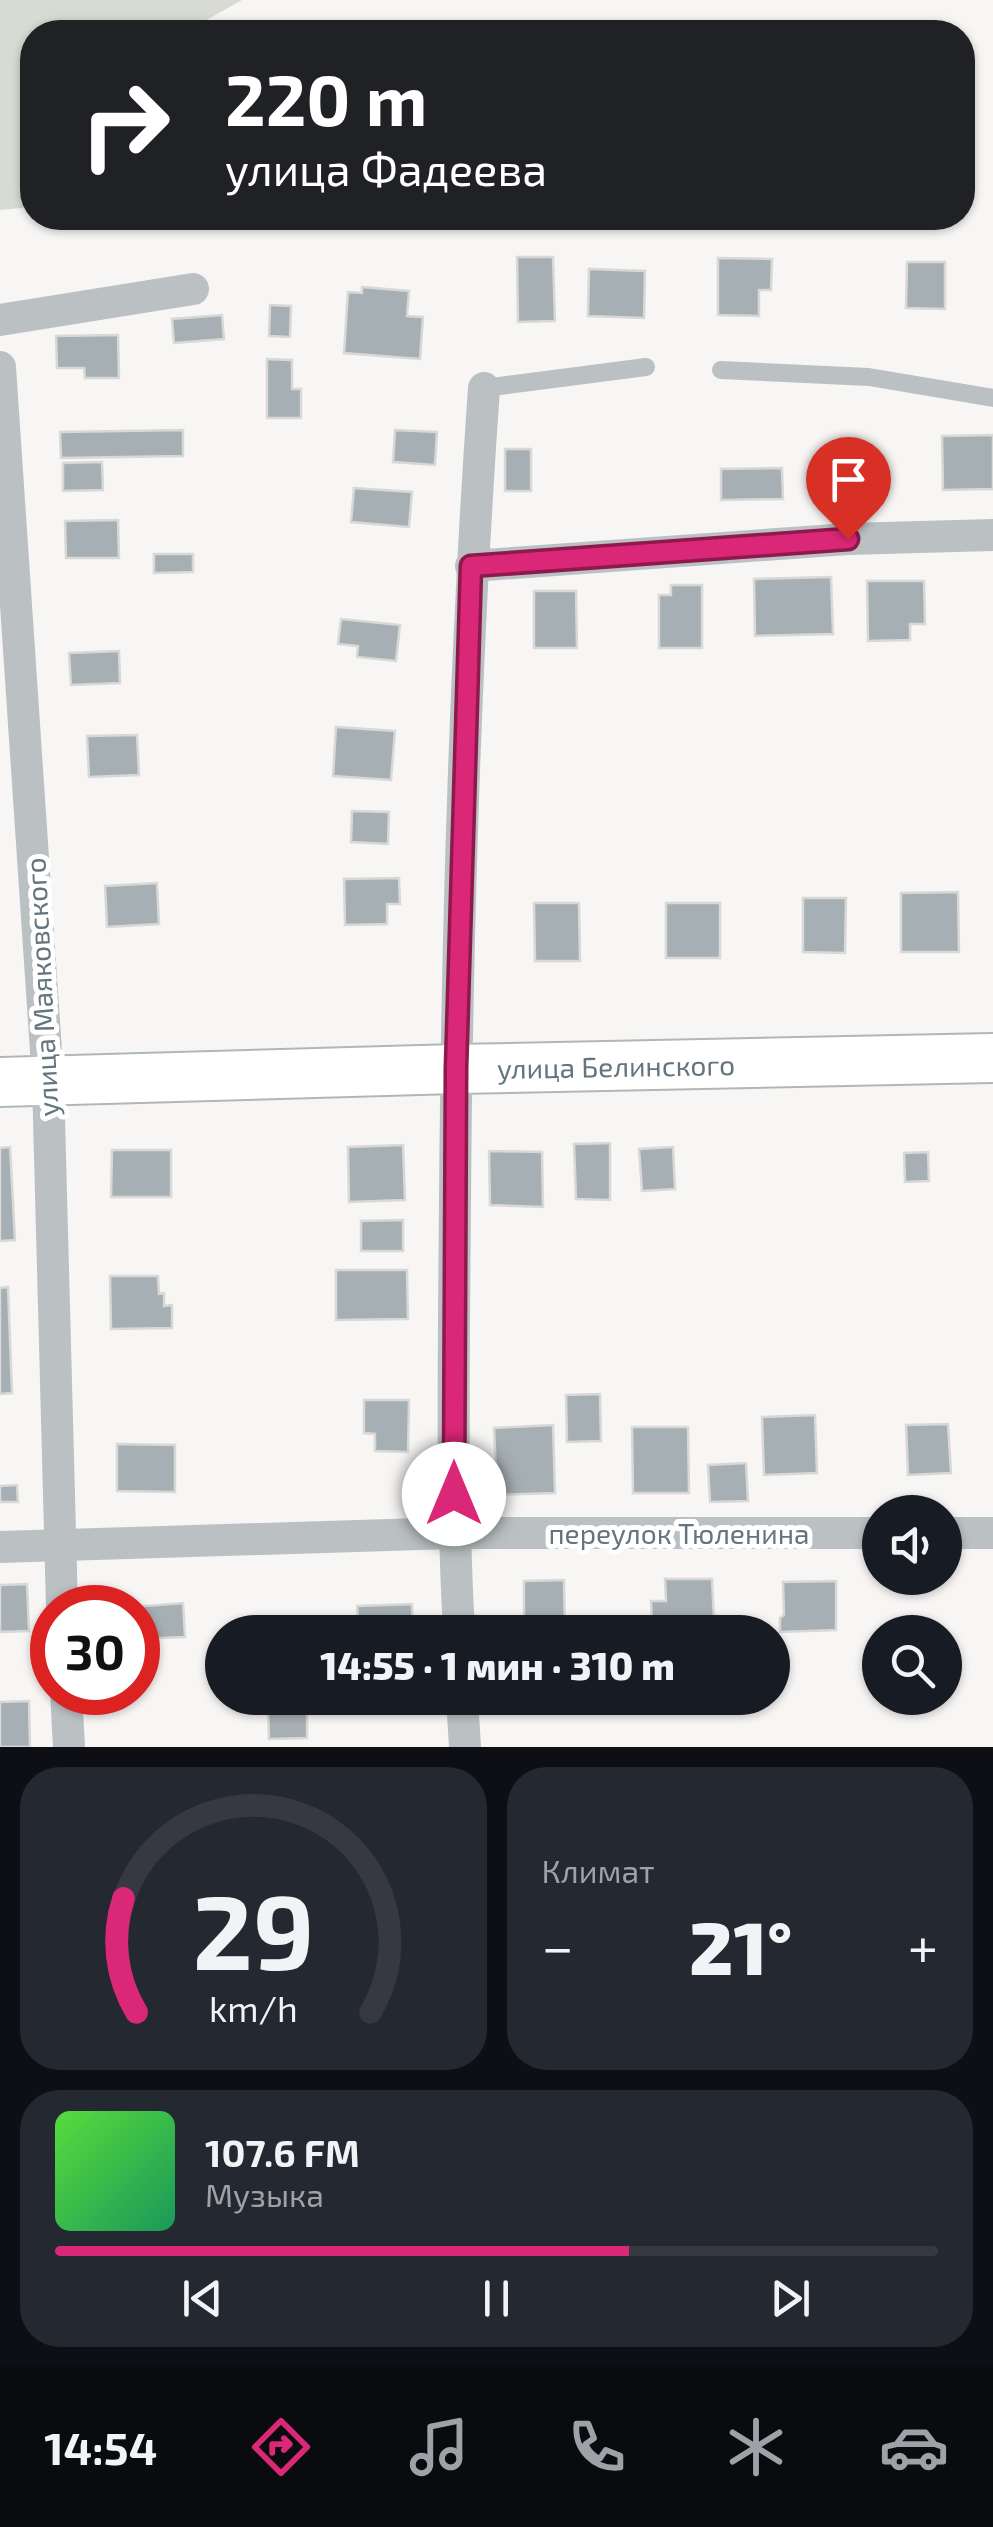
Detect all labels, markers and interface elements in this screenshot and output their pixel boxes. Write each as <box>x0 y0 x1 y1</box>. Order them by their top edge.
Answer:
text: 220 m <box>225 56 427 140</box>
icon: right <box>60 60 190 190</box>
text: улица Фадеева <box>225 141 547 195</box>
pin <box>806 437 891 540</box>
icon: arrive <box>821 452 876 507</box>
street label: улица Маяковского <box>17 857 65 1117</box>
street label: улица Белинского <box>497 1047 735 1085</box>
position arrow <box>402 1442 506 1546</box>
map controls <box>862 1495 962 1715</box>
button: sound <box>862 1495 962 1595</box>
street label: переулок Тюленина <box>549 1516 809 1550</box>
speed limit sign: 30 <box>30 1585 160 1715</box>
button: search <box>862 1615 962 1715</box>
text: 14:55 · 1 мин · 310 m <box>320 1642 675 1688</box>
text: Климат <box>542 1851 655 1889</box>
text: 29 <box>192 1866 314 1991</box>
text: 21° <box>689 1900 792 1990</box>
text: − <box>542 1912 574 1978</box>
text: + <box>908 1912 938 1978</box>
text: km/h <box>209 1986 298 2029</box>
text: 107.6 FM <box>205 2129 360 2175</box>
text: Музыка <box>205 2175 324 2213</box>
icon: previous <box>175 2271 230 2326</box>
icon: pause <box>469 2271 524 2326</box>
icon: next <box>763 2271 818 2326</box>
icon: directions <box>246 2412 316 2482</box>
icon: music <box>404 2412 474 2482</box>
icon: phone <box>562 2412 632 2482</box>
icon: climate <box>721 2412 791 2482</box>
icon: car <box>879 2412 949 2482</box>
text: 14:54 <box>44 2420 157 2474</box>

